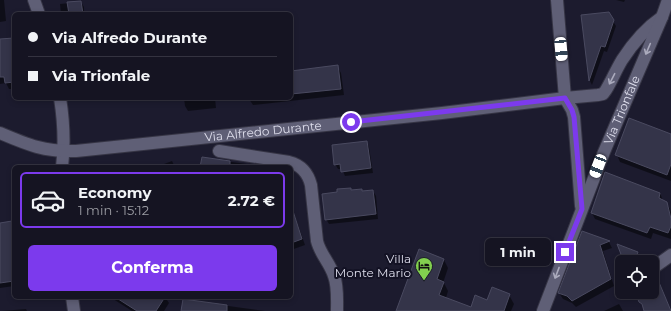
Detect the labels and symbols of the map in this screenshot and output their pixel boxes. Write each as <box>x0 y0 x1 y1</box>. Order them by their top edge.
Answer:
car <box>554 37 568 61</box>
one-way arrow <box>644 43 651 55</box>
street label: Via Trionfale <box>600 73 643 147</box>
one-way arrow <box>608 73 615 85</box>
route start <box>342 113 360 131</box>
street label: Via Alfredo Durante <box>204 118 322 145</box>
car <box>588 153 608 179</box>
callout: 1 min <box>485 238 551 266</box>
route end <box>556 243 574 261</box>
place label: Villa Monte Mario <box>335 251 411 280</box>
hotel icon: Villa Monte Mario <box>414 256 434 281</box>
one-way arrow <box>553 267 560 280</box>

